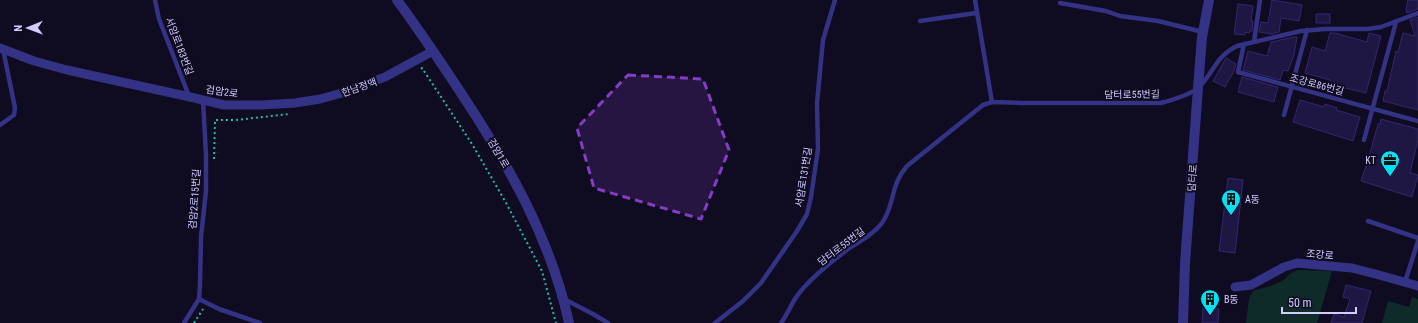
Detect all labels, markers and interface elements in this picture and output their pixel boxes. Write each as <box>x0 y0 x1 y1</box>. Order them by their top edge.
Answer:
north arrow <box>8 8 48 48</box>
street label: 서암로183번길 <box>164 16 196 77</box>
text: N <box>12 24 25 32</box>
street label: 조강로86번길 <box>1288 72 1345 97</box>
street label: 한남정맥 <box>340 76 378 99</box>
street label: 검암2로 <box>205 84 239 99</box>
street label: 담터로55번길 <box>1104 89 1160 100</box>
street label: 검암1로 <box>486 136 511 170</box>
street label: 서암로131번길 <box>793 146 814 208</box>
office icon: KT <box>1379 149 1401 177</box>
place label: KT <box>1365 155 1376 166</box>
street label: 담터로 <box>1186 164 1199 192</box>
street label: 검암2로15번길 <box>187 168 202 230</box>
building icon: A동 <box>1220 188 1242 216</box>
place label: A동 <box>1245 194 1260 205</box>
street label: 담터로55번길 <box>816 225 867 268</box>
street label: 조강로 <box>1306 248 1334 261</box>
building icon: B동 <box>1199 288 1221 316</box>
scale bar <box>1282 289 1356 315</box>
place label: B동 <box>1224 294 1239 305</box>
text: 50 m <box>1288 296 1312 310</box>

